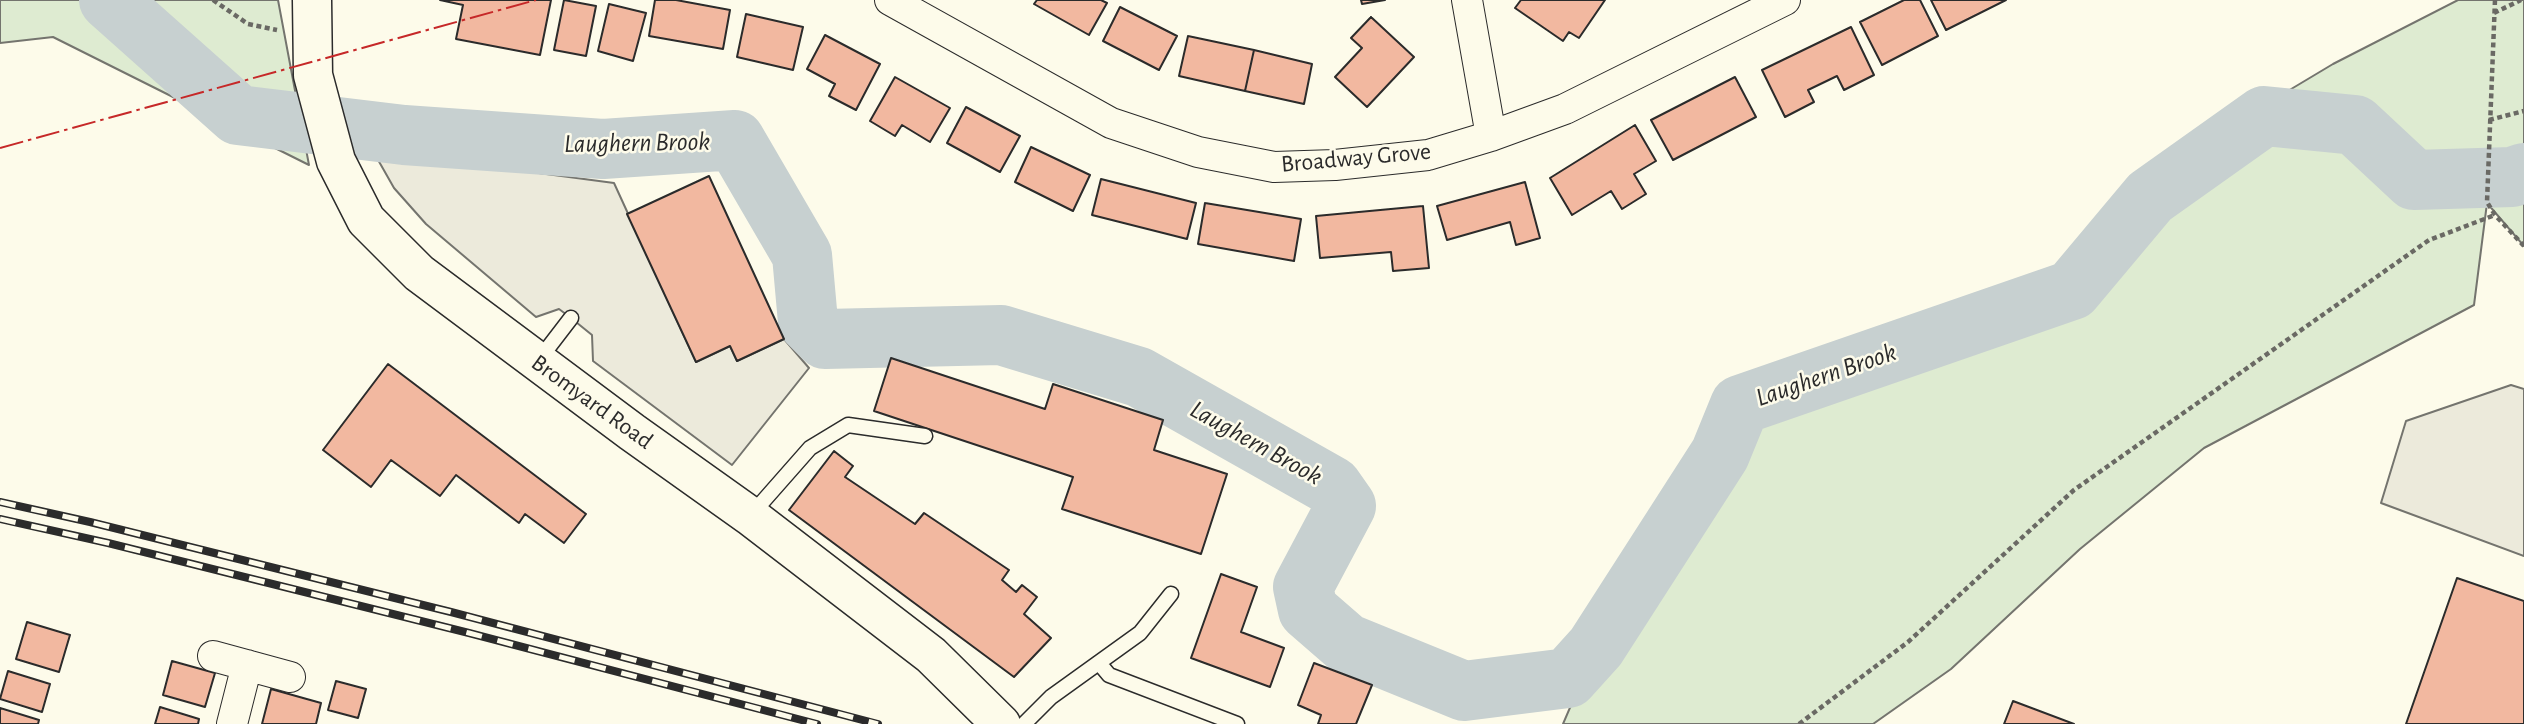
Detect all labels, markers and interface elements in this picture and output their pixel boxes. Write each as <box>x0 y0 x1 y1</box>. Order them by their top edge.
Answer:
water label: Laughern Brook <box>564 126 710 160</box>
street label: Broadway Grove <box>1280 137 1432 179</box>
water label: Laughern Brook <box>1752 336 1900 414</box>
street label: Bromyard Road <box>526 348 658 456</box>
water label: Laughern Brook <box>1184 394 1328 492</box>

